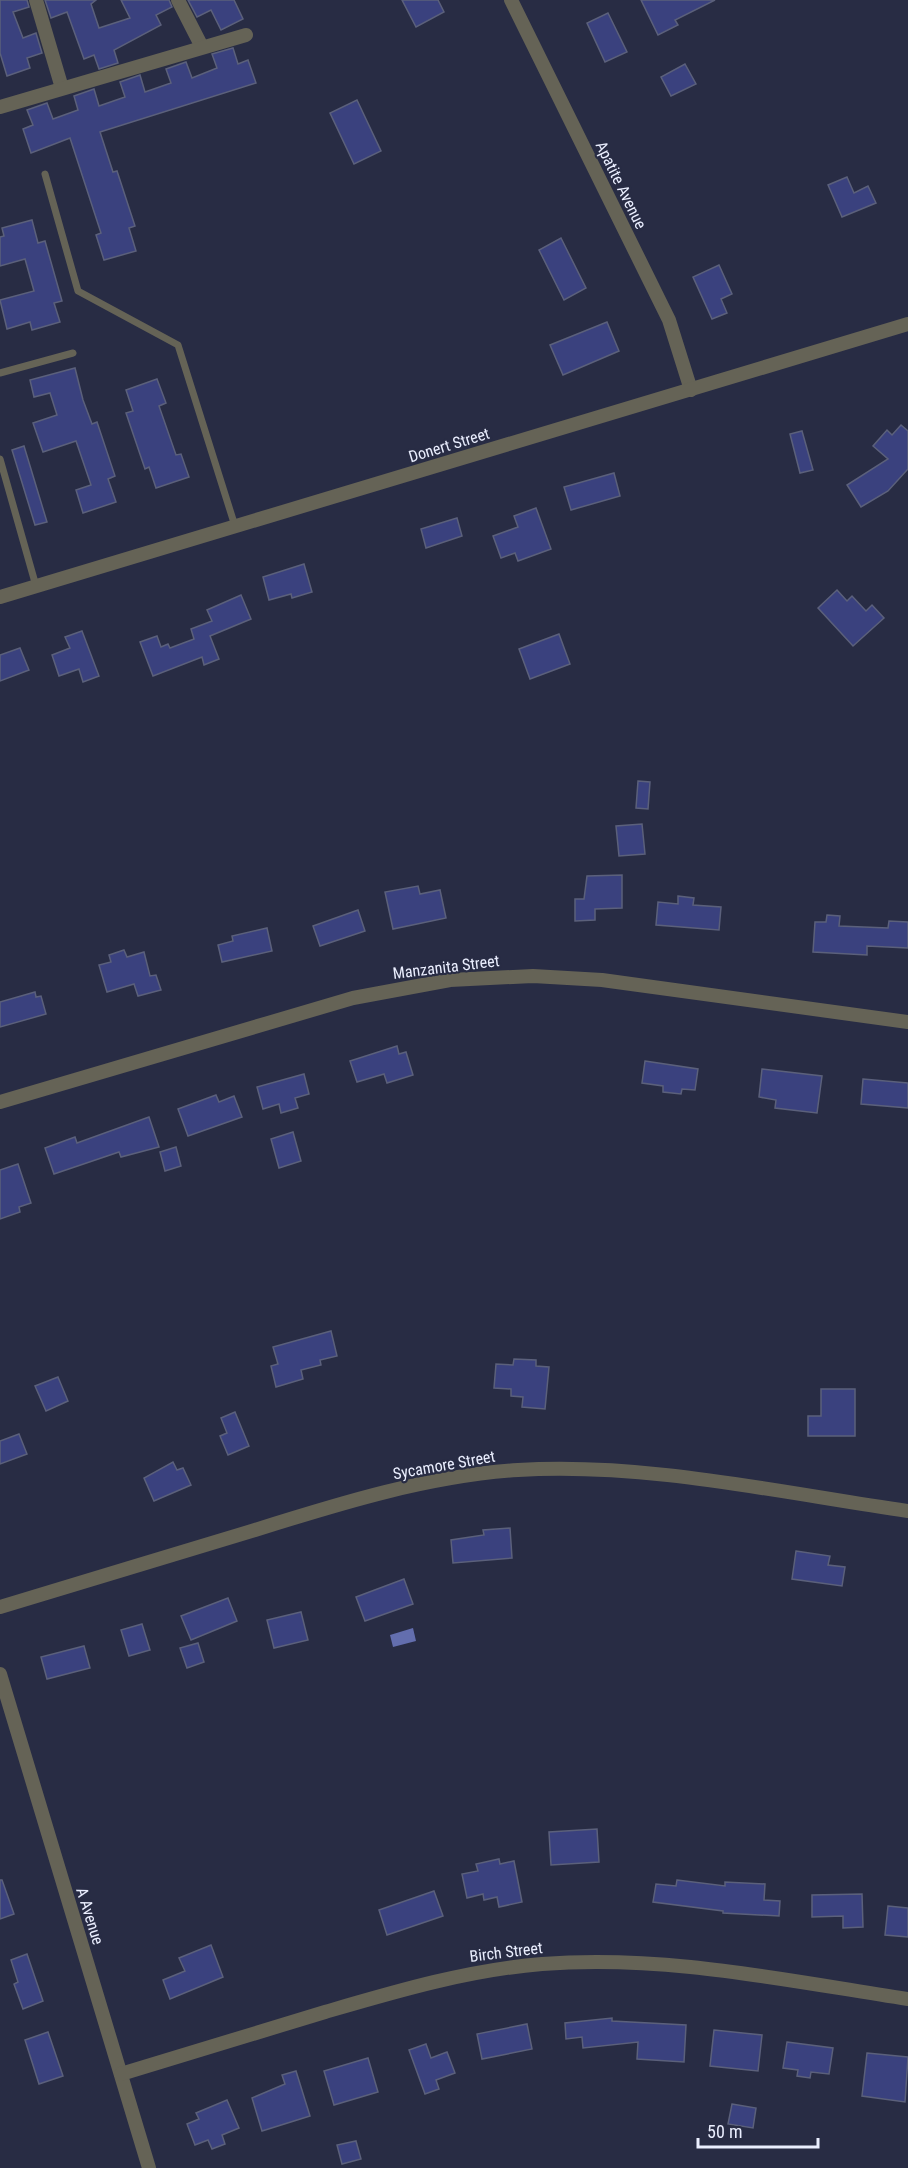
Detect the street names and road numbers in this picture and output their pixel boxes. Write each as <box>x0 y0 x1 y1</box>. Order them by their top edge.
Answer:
street label: Apatite Avenue <box>592 138 650 232</box>
street label: Donert Street <box>406 424 492 466</box>
street label: Manzanita Street <box>392 951 501 983</box>
street label: Sycamore Street <box>391 1447 497 1483</box>
street label: A Avenue <box>72 1885 108 1947</box>
street label: Birch Street <box>468 1938 544 1966</box>

